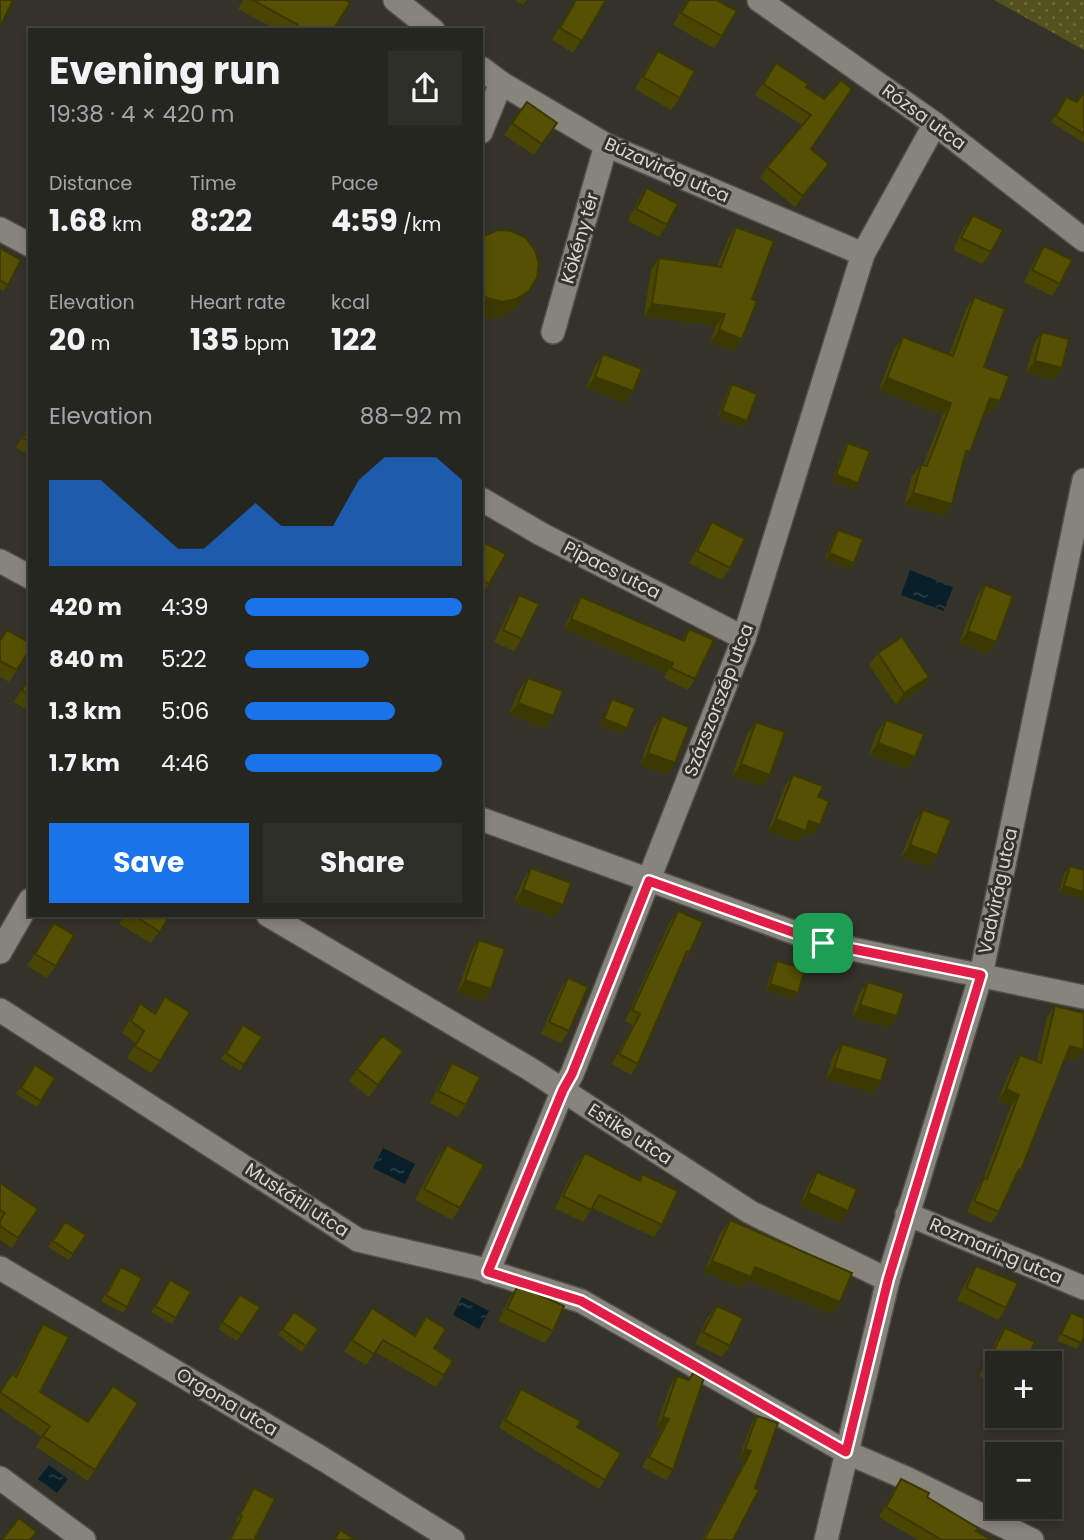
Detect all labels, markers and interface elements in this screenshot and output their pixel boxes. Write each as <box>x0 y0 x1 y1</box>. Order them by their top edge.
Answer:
text: Evening run <box>49 44 281 97</box>
button: share <box>388 51 462 125</box>
street label: Rózsa utca <box>877 78 971 156</box>
text: 19:38 · 4 × 420 m <box>49 98 234 130</box>
street label: Búzavirág utca <box>601 131 734 208</box>
text: Distance <box>49 170 132 197</box>
text: Time <box>190 170 236 197</box>
text: Pace <box>331 170 378 197</box>
street label: Kökény tér <box>555 189 605 286</box>
text: 1.68 <box>49 199 107 242</box>
text: 8:22 <box>190 199 252 242</box>
text: 4:59 <box>331 199 398 242</box>
text: km <box>107 211 142 238</box>
text: /km <box>398 211 441 238</box>
text: Elevation <box>49 289 135 316</box>
text: Heart rate <box>190 289 285 316</box>
text: kcal <box>331 289 370 316</box>
text: 20 <box>49 318 86 361</box>
text: 135 <box>190 318 239 361</box>
text: 122 <box>331 318 377 361</box>
text: m <box>86 330 110 357</box>
text: bpm <box>239 330 289 357</box>
text: Elevation <box>49 400 153 432</box>
text: 88–92 m <box>360 400 462 432</box>
street label: Pipacs utca <box>560 534 665 605</box>
text: 420 m <box>49 591 122 623</box>
text: 4:39 <box>161 591 208 623</box>
street label: Százszorszép utca <box>678 620 759 780</box>
text: 840 m <box>49 643 124 675</box>
text: 5:22 <box>161 643 207 675</box>
text: 1.3 km <box>49 695 122 727</box>
text: 5:06 <box>161 695 209 727</box>
text: 1.7 km <box>49 747 120 779</box>
text: 4:46 <box>161 747 209 779</box>
button: Save <box>49 823 249 903</box>
button: Share <box>263 823 462 903</box>
street label: Vadvirág utca <box>972 826 1023 956</box>
pin <box>793 913 853 973</box>
icon: arrive <box>804 924 842 962</box>
street label: Estike utca <box>583 1097 677 1170</box>
street label: Muskátli utca <box>240 1157 354 1243</box>
street label: Rozmaring utca <box>926 1211 1067 1290</box>
map controls <box>985 1351 1062 1519</box>
button: + <box>985 1351 1062 1428</box>
street label: Orgona utca <box>172 1361 283 1442</box>
button: − <box>985 1442 1062 1519</box>

